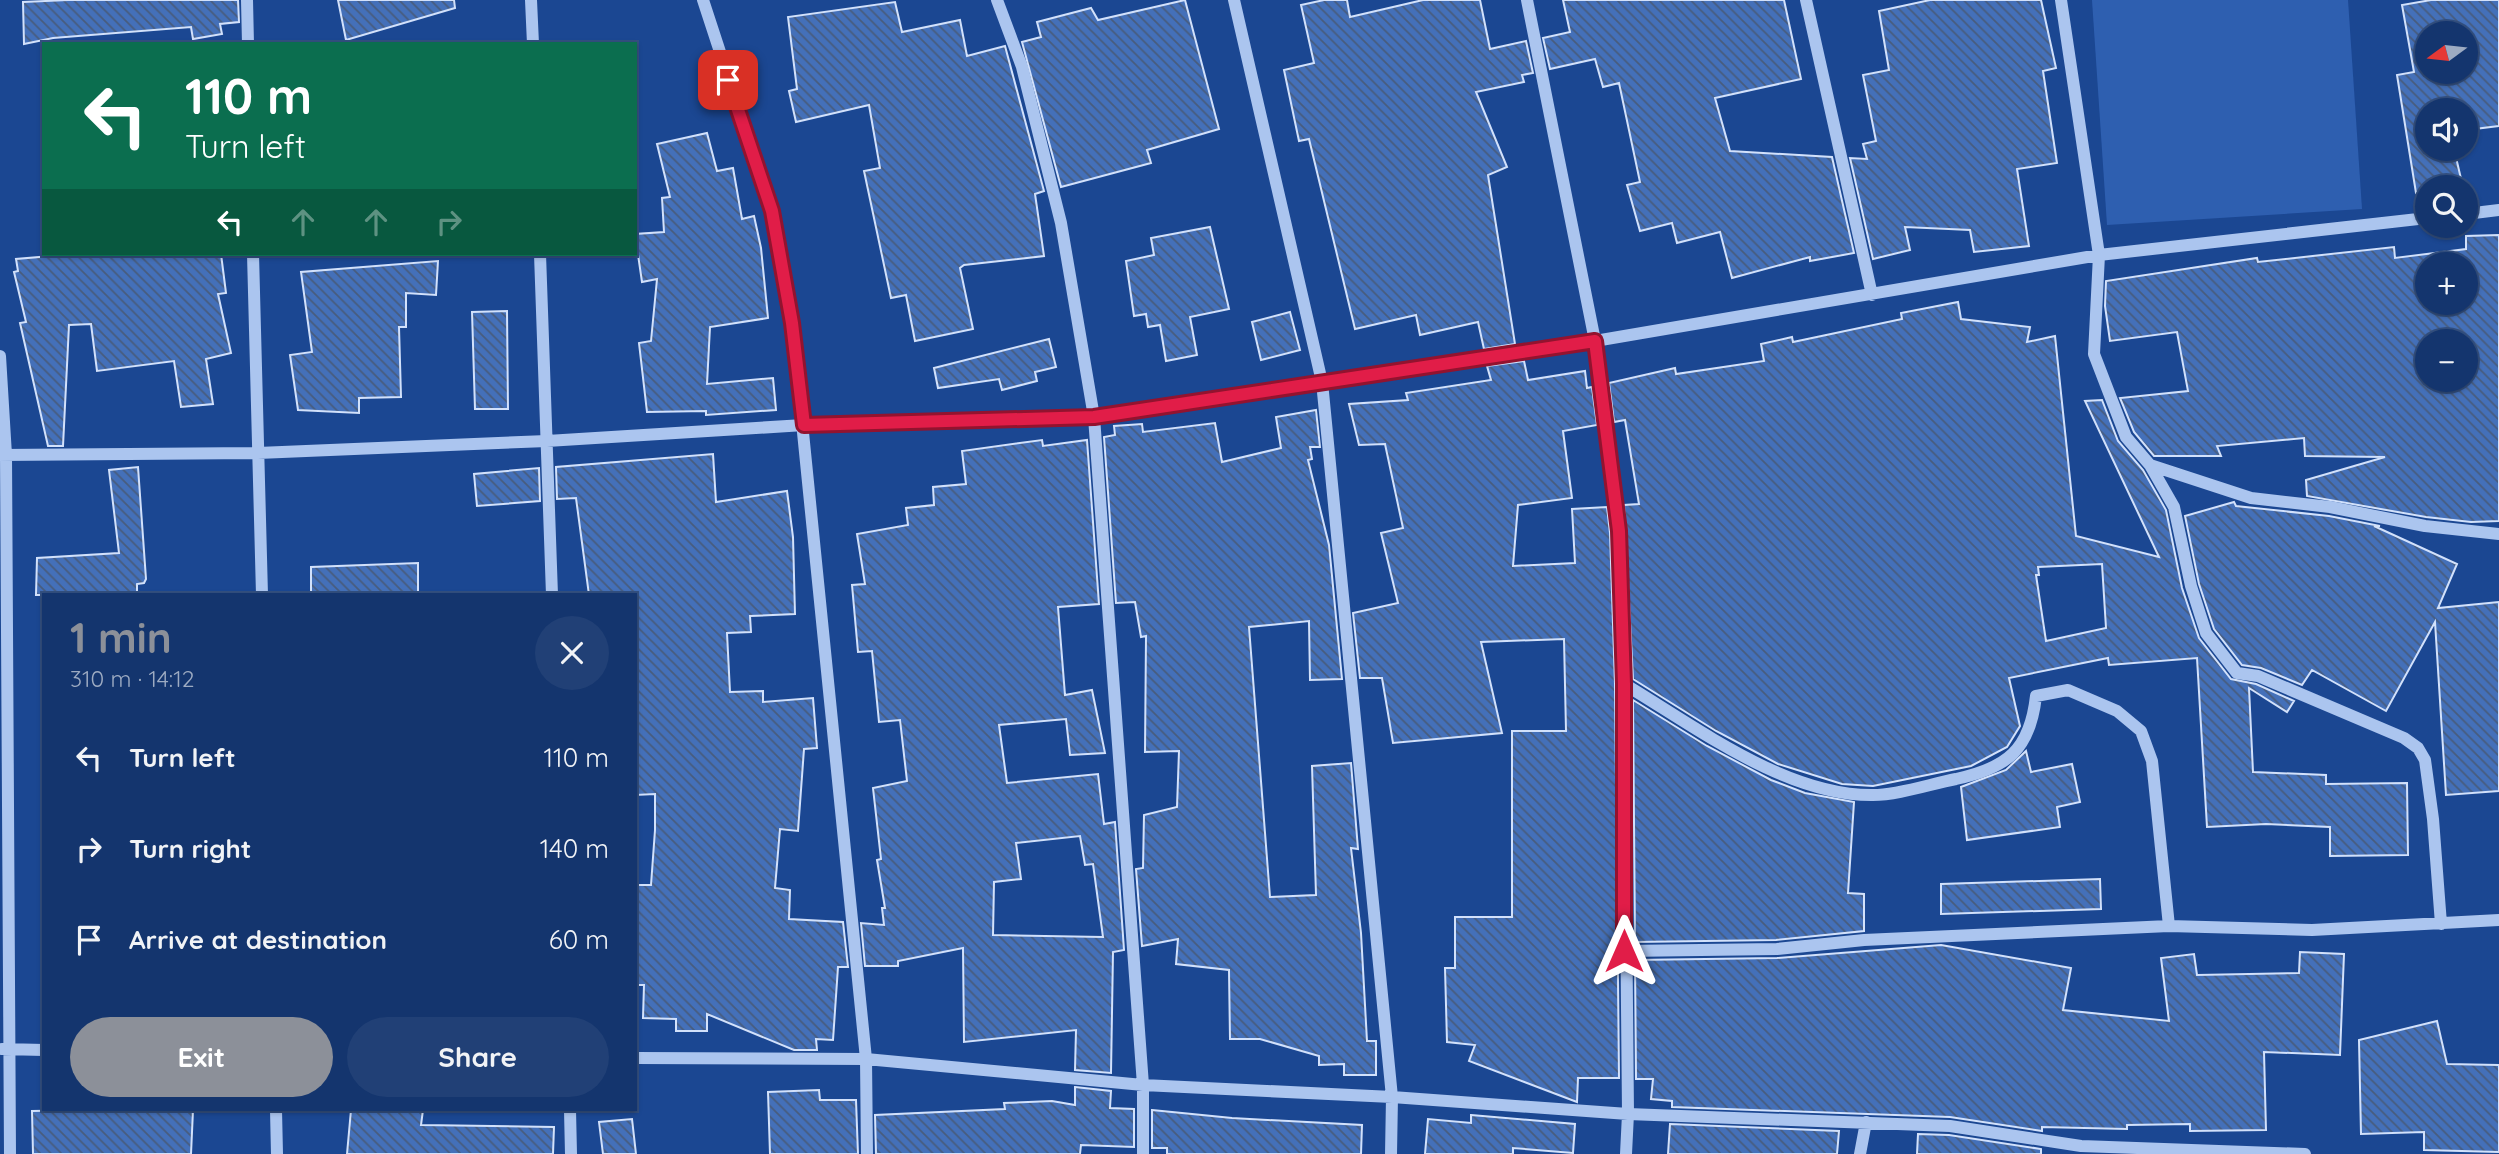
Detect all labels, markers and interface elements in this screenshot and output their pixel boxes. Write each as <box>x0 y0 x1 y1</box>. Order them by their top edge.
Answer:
north arrow <box>2415 21 2478 84</box>
map controls <box>2415 21 2478 392</box>
pin <box>698 50 758 110</box>
icon: arrive <box>709 61 747 99</box>
text: 110 m <box>185 65 312 126</box>
icon: left <box>70 70 161 161</box>
button: sound <box>2415 98 2478 161</box>
text: Turn left <box>185 126 306 166</box>
button: search <box>2415 175 2478 238</box>
icon: left <box>211 203 249 241</box>
icon: ahead <box>284 203 322 241</box>
icon: ahead <box>357 203 395 241</box>
icon: right <box>430 203 468 241</box>
button: + <box>2415 252 2478 315</box>
button: − <box>2415 329 2478 392</box>
text: 1 min <box>70 611 172 664</box>
button: close <box>535 616 609 690</box>
text: 310 m · 14:12 <box>70 664 194 693</box>
icon: left <box>70 739 108 777</box>
text: Turn left <box>129 741 236 774</box>
text: 110 m <box>543 741 609 774</box>
icon: right <box>70 830 108 868</box>
text: Turn right <box>129 832 251 865</box>
text: 140 m <box>540 832 609 865</box>
position arrow <box>1587 914 1661 988</box>
icon: arrive <box>70 921 108 959</box>
text: Arrive at destination <box>129 923 387 956</box>
text: 60 m <box>549 923 609 956</box>
button: Exit <box>70 1017 333 1097</box>
button: Share <box>347 1017 609 1097</box>

